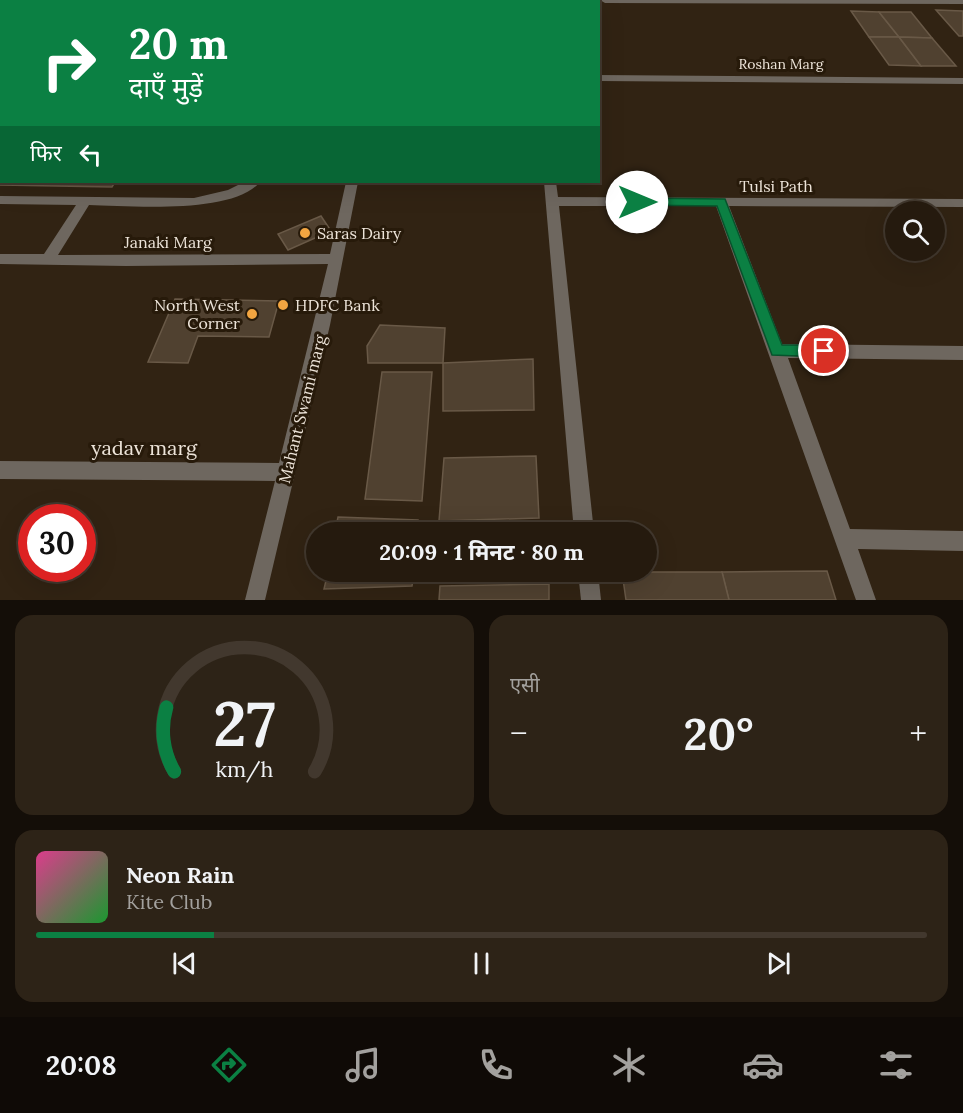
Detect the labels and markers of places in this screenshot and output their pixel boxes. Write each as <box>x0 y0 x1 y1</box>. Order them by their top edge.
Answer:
place label: Saras Dairy <box>317 223 402 243</box>
marker: Saras Dairy <box>298 226 312 240</box>
place label: North West Corner <box>154 295 241 333</box>
place label: HDFC Bank <box>295 295 380 315</box>
marker: HDFC Bank <box>276 298 290 312</box>
marker: North West Corner <box>245 307 259 321</box>
pin <box>798 325 849 376</box>

